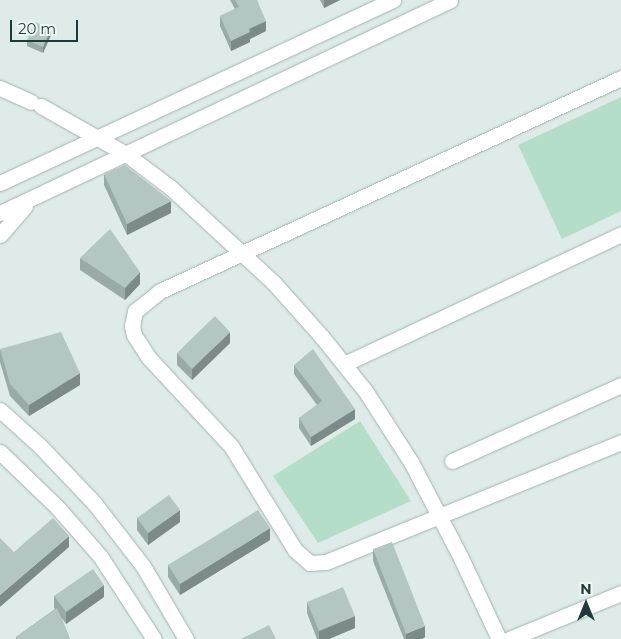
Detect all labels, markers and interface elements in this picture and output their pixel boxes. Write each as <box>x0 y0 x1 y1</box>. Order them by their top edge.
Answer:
scale bar <box>12 10 80 42</box>
text: 20 m <box>18 19 56 38</box>
north arrow <box>561 579 611 629</box>
text: N <box>580 580 592 598</box>

